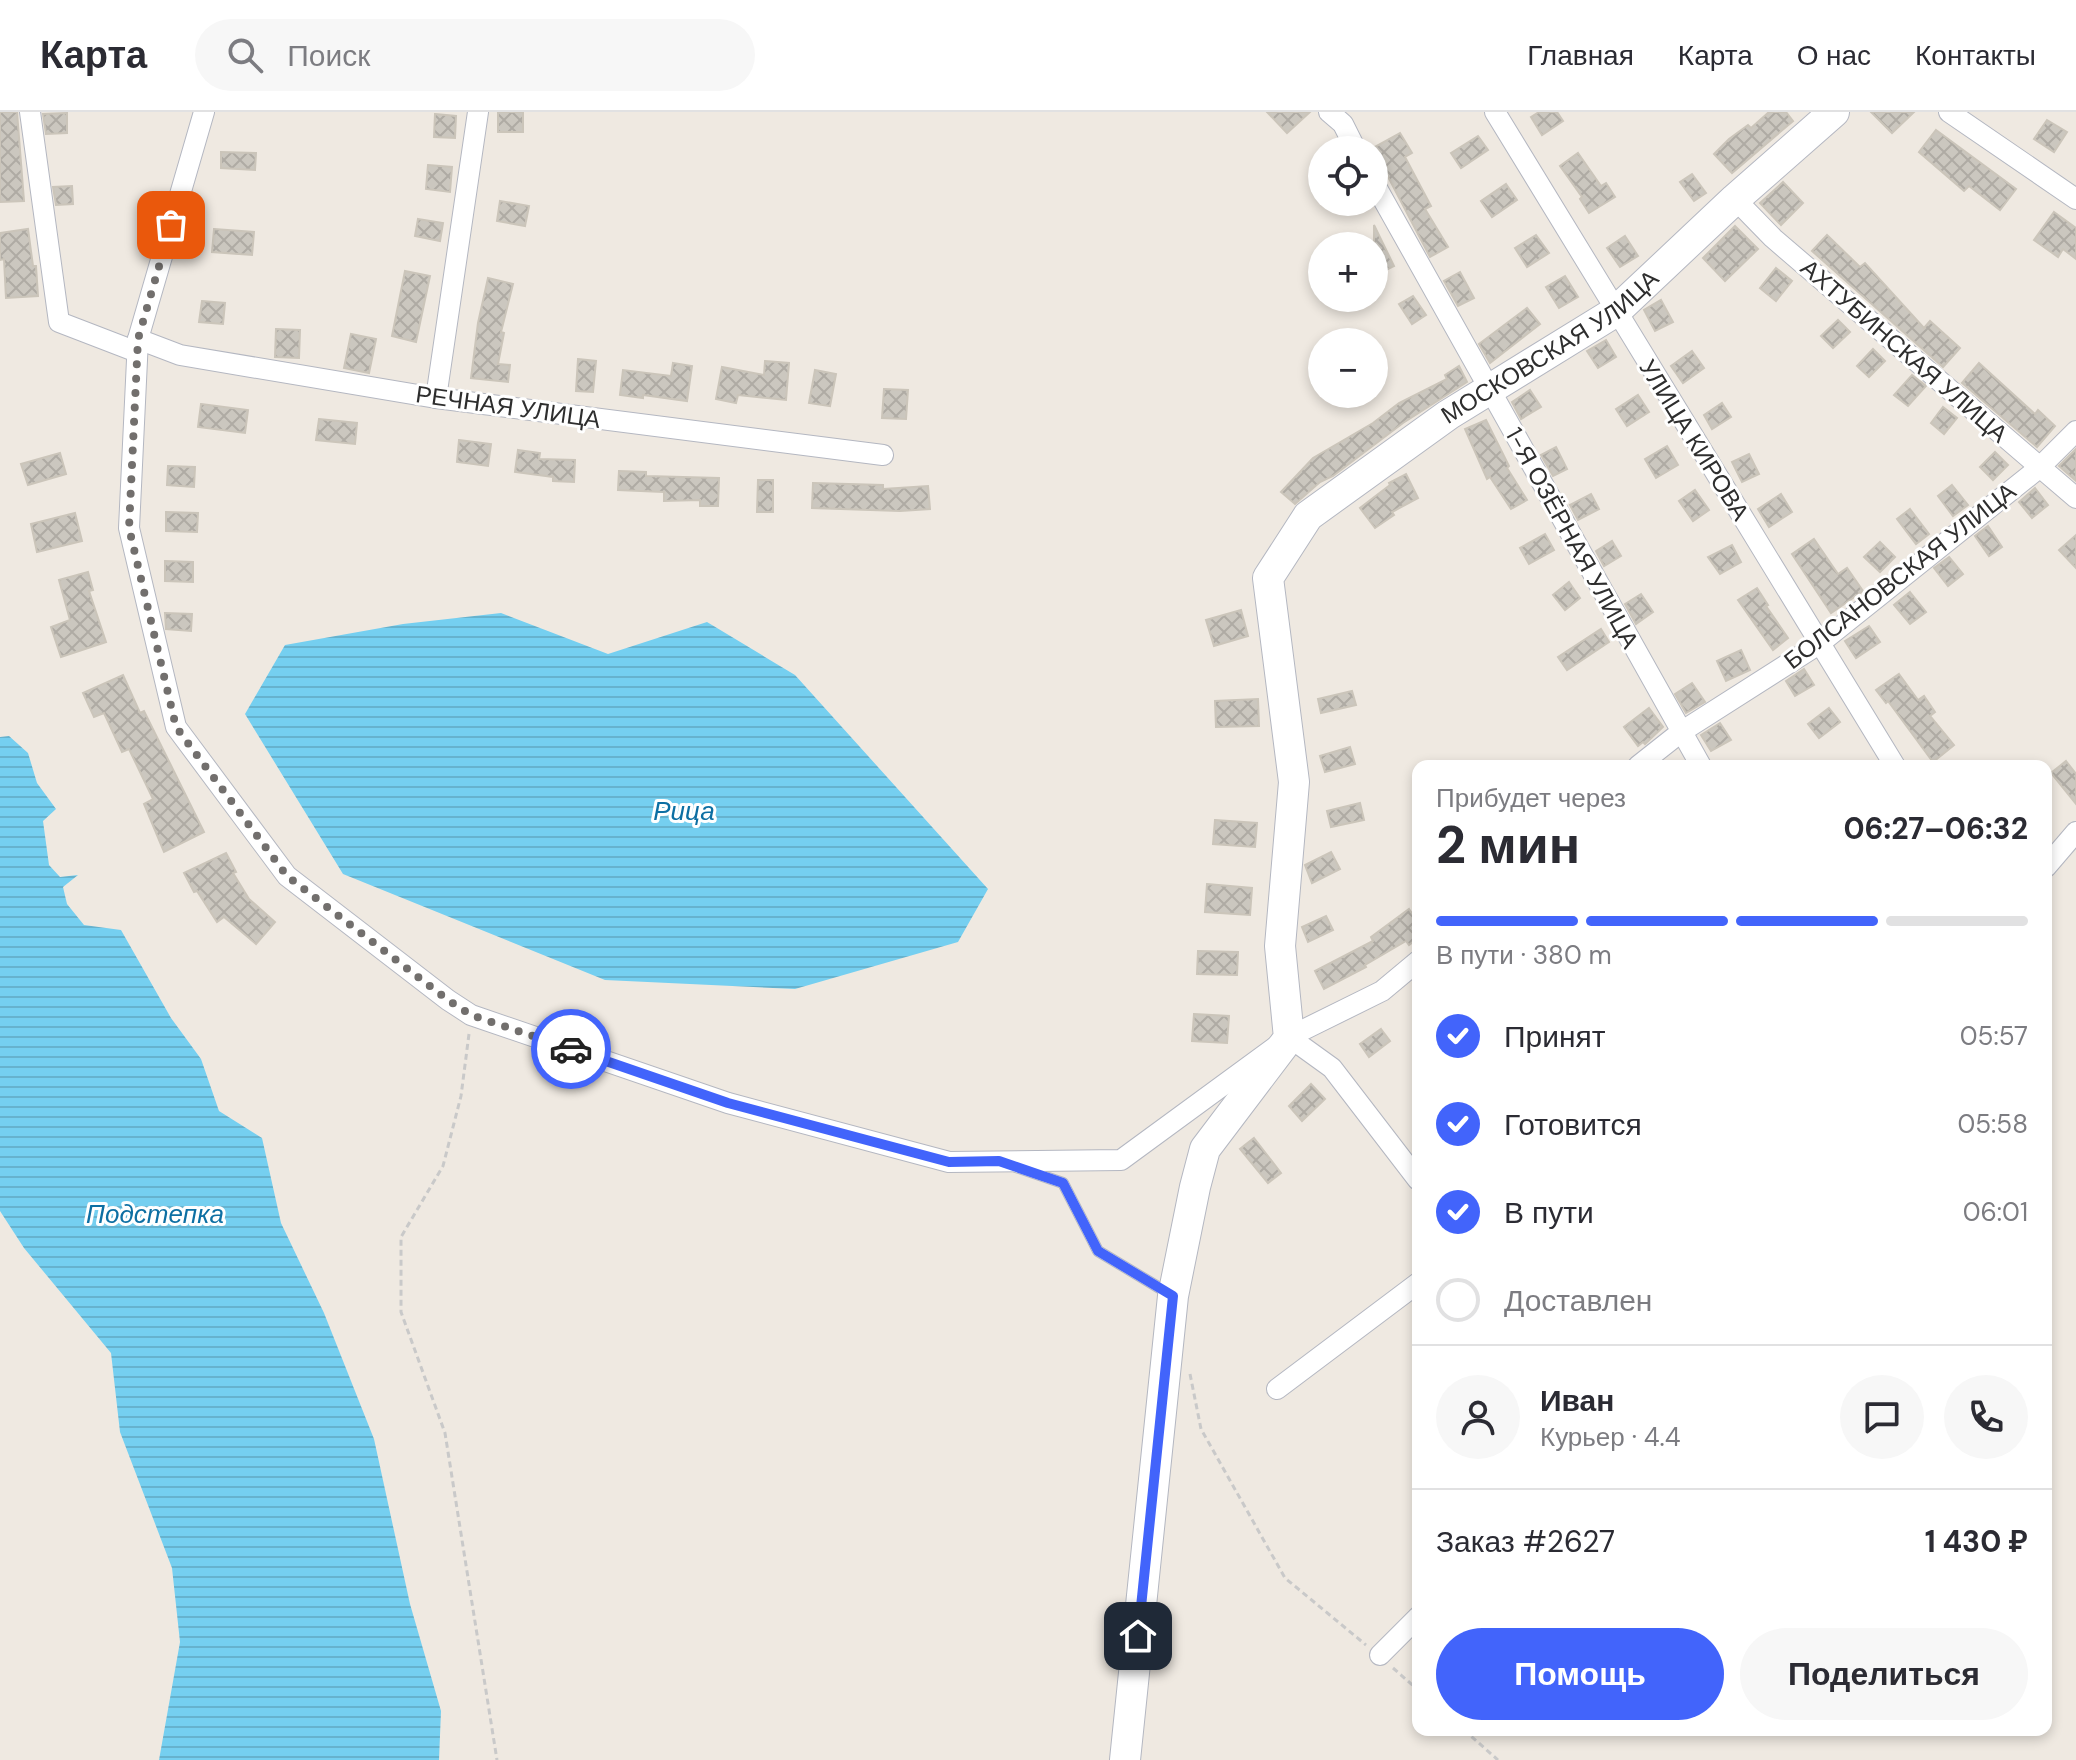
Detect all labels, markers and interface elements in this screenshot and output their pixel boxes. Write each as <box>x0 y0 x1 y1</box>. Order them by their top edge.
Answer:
search box <box>195 19 755 91</box>
text: Карта <box>40 30 147 80</box>
icon: search <box>223 33 267 77</box>
text: Поиск <box>287 36 370 75</box>
text: Главная <box>1527 37 1634 74</box>
text: Карта <box>1678 37 1753 74</box>
text: О нас <box>1797 37 1871 74</box>
text: Контакты <box>1915 37 2036 74</box>
map controls <box>1308 136 1388 408</box>
button: locate <box>1308 136 1388 216</box>
pin <box>137 191 205 259</box>
icon: bag <box>149 203 193 247</box>
button: + <box>1308 232 1388 312</box>
street label: АХТУБИНСКАЯ УЛИЦА <box>1794 252 2014 449</box>
street label: МОСКОВСКАЯ УЛИЦА <box>1435 263 1665 431</box>
button: − <box>1308 328 1388 408</box>
street label: УЛИЦА КИРОВА <box>1632 353 1756 526</box>
street label: РЕЧНАЯ УЛИЦА <box>414 378 602 435</box>
street label: 1-Я ОЗЁРНАЯ УЛИЦА <box>1499 422 1646 654</box>
street label: БОЛСАНОВСКАЯ УЛИЦА <box>1778 475 2022 676</box>
text: Прибудет через <box>1436 781 1626 815</box>
water label: Рица <box>653 794 715 828</box>
text: 06:27–06:32 <box>1843 809 2028 848</box>
text: 2 мин <box>1436 811 1580 879</box>
text: В пути · 380 m <box>1436 938 1612 972</box>
courier <box>531 1009 611 1089</box>
icon: check <box>1436 1014 1480 1058</box>
text: Принят <box>1504 1017 1606 1056</box>
text: 05:57 <box>1960 1019 2028 1053</box>
icon: car <box>549 1027 593 1071</box>
icon: check <box>1436 1102 1480 1146</box>
text: Готовится <box>1504 1105 1642 1144</box>
text: 05:58 <box>1957 1107 2028 1141</box>
icon: check <box>1436 1190 1480 1234</box>
text: В пути <box>1504 1193 1594 1232</box>
text: 06:01 <box>1963 1195 2028 1229</box>
water label: Подстепка <box>86 1197 224 1231</box>
text: Доставлен <box>1504 1281 1652 1320</box>
button: person <box>1436 1375 1520 1459</box>
button: chat <box>1840 1375 1924 1459</box>
button: phone <box>1944 1375 2028 1459</box>
text: Иван <box>1540 1381 1614 1420</box>
text: Курьер · 4.4 <box>1540 1420 1680 1454</box>
text: Заказ #2627 <box>1436 1522 1615 1561</box>
text: 1 430 ₽ <box>1925 1522 2028 1561</box>
pin <box>1104 1602 1172 1670</box>
icon: home <box>1116 1614 1160 1658</box>
button: Помощь <box>1436 1628 1724 1720</box>
button: Поделиться <box>1740 1628 2028 1720</box>

